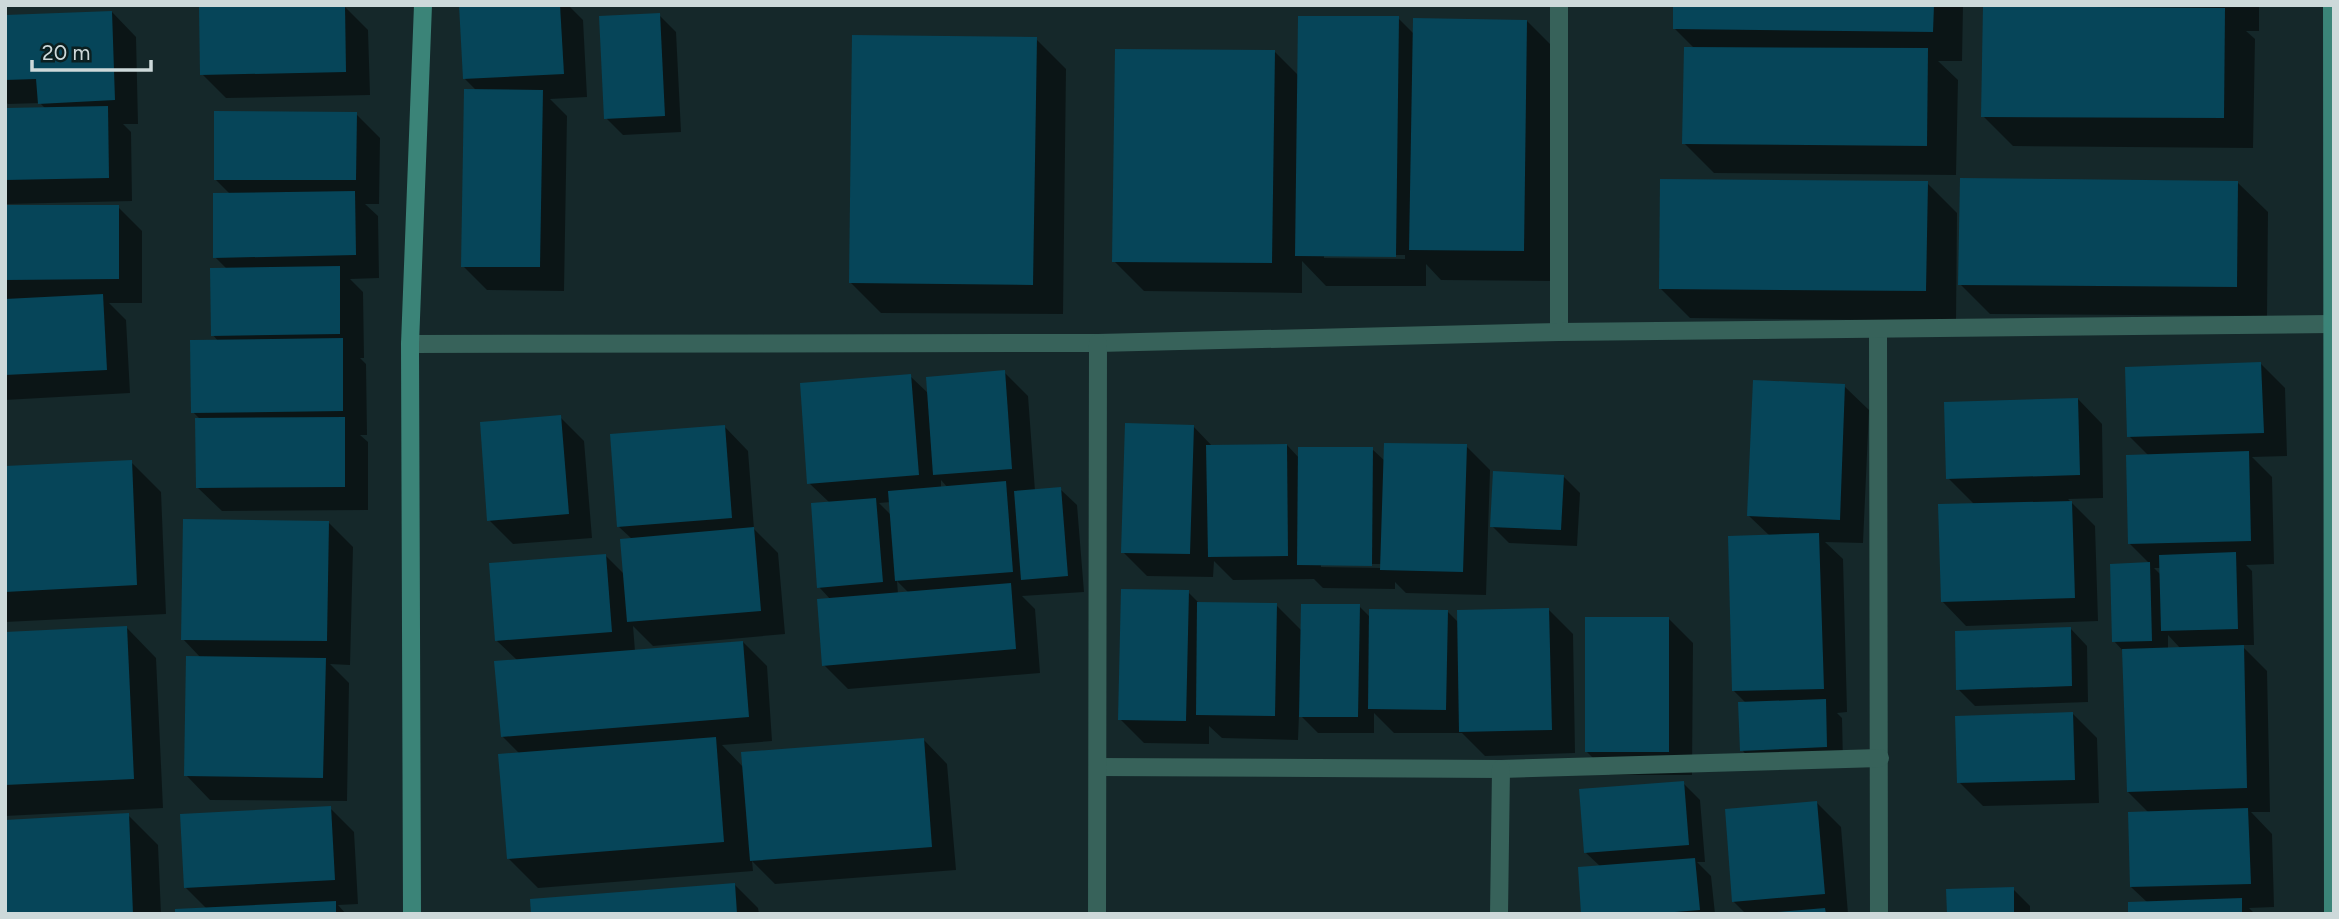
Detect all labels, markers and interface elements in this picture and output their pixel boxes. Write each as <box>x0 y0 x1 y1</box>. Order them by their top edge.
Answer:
scale bar <box>32 28 150 72</box>
text: 20 m <box>42 40 90 65</box>

